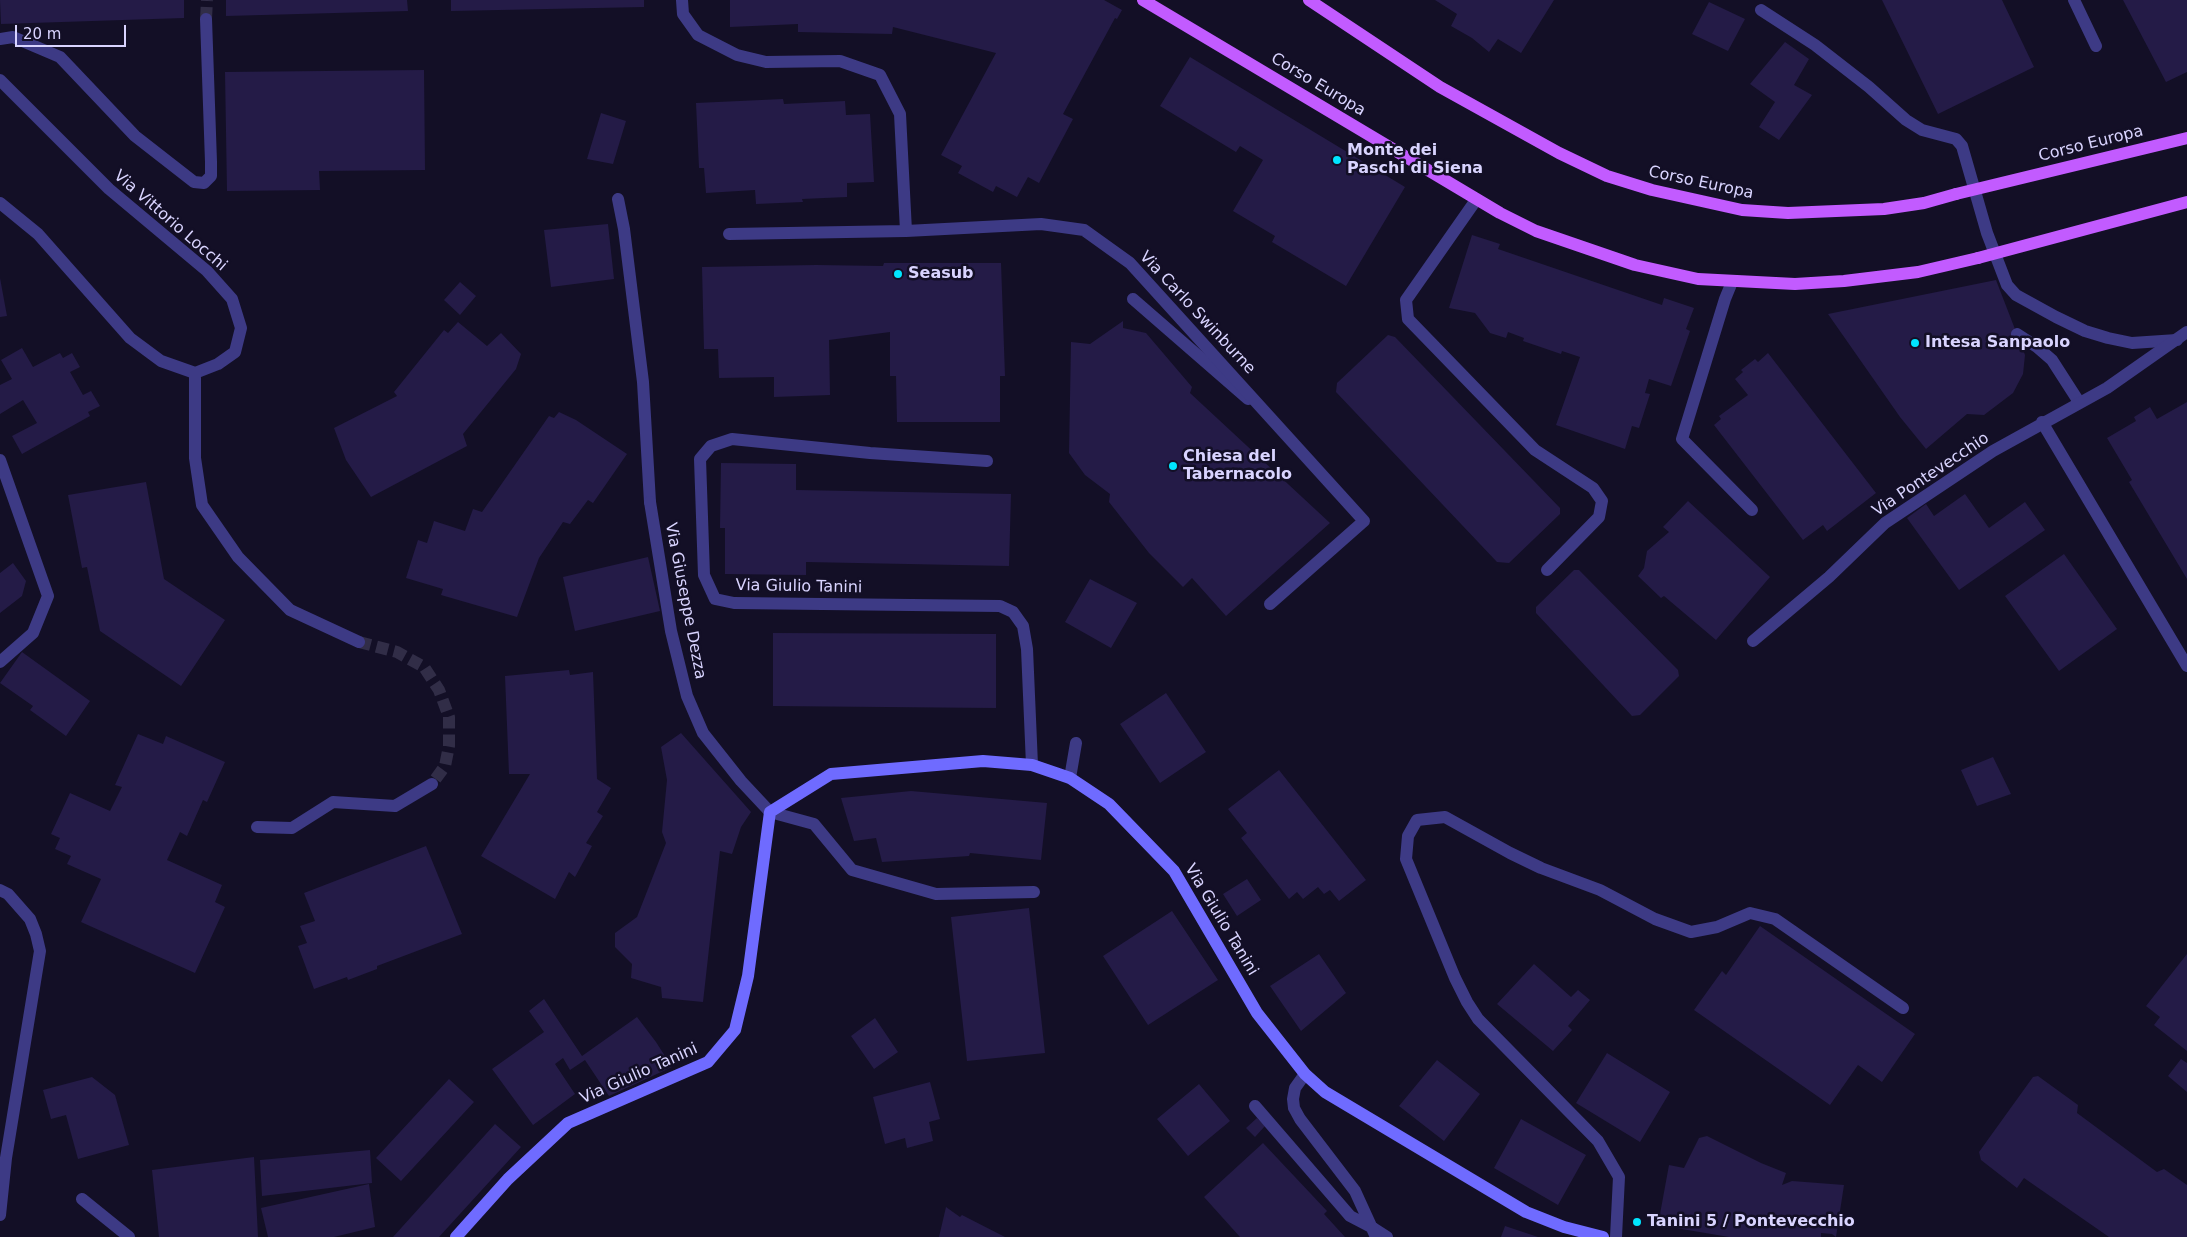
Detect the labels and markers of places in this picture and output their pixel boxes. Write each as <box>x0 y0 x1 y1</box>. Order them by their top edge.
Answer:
place label: Monte dei Paschi di Siena <box>1347 141 1483 179</box>
marker: Monte dei Paschi di Siena <box>1331 154 1343 166</box>
place label: Seasub <box>908 264 974 284</box>
marker: Seasub <box>892 268 904 280</box>
place label: Intesa Sanpaolo <box>1925 333 2070 353</box>
marker: Intesa Sanpaolo <box>1909 337 1921 349</box>
place label: Chiesa del Tabernacolo <box>1183 447 1292 485</box>
marker: Chiesa del Tabernacolo <box>1167 460 1179 472</box>
place label: Tanini 5 / Pontevecchio <box>1647 1212 1855 1232</box>
marker: Tanini 5 / Pontevecchio <box>1631 1216 1643 1228</box>

